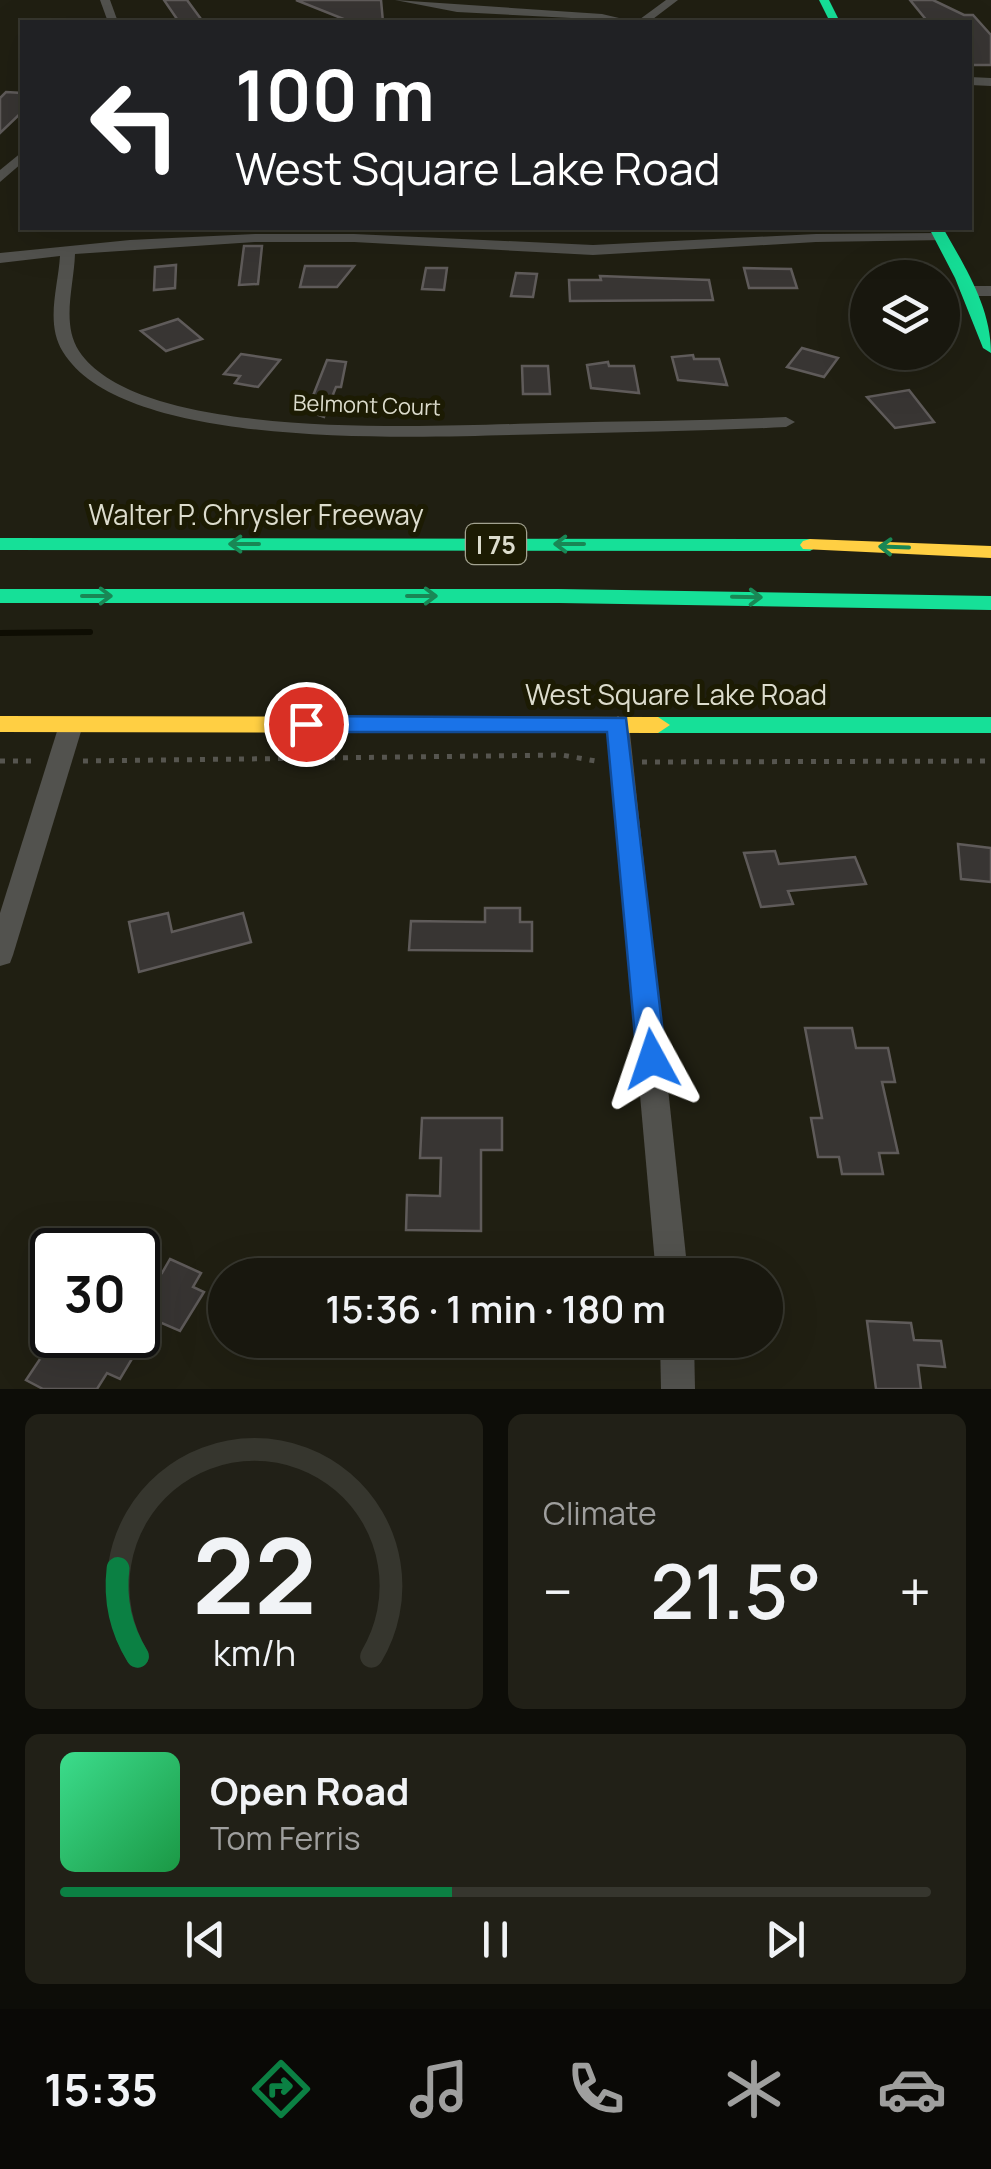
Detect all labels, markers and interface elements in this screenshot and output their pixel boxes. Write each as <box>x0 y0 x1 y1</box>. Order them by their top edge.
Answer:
text: 100 m <box>235 46 435 142</box>
icon: left <box>70 60 200 190</box>
text: West Square Lake Road <box>235 137 720 199</box>
map controls <box>850 260 960 370</box>
button: layers <box>850 260 960 370</box>
street label: Belmont Court <box>293 387 442 423</box>
street label: Walter P. Chrysler Freeway <box>88 495 424 533</box>
road number: I 75 <box>466 524 526 564</box>
one-way arrow <box>228 534 260 554</box>
one-way arrow <box>553 534 586 554</box>
one-way arrow <box>878 537 910 556</box>
one-way arrow <box>80 586 113 606</box>
one-way arrow <box>406 586 438 606</box>
one-way arrow <box>730 588 763 606</box>
street label: West Square Lake Road <box>525 675 827 713</box>
pin <box>264 682 349 767</box>
icon: arrive <box>279 697 334 752</box>
position arrow <box>600 1007 704 1111</box>
speed limit sign: 30 <box>30 1228 160 1358</box>
text: 15:36 · 1 min · 180 m <box>325 1282 666 1334</box>
text: Climate <box>543 1491 657 1535</box>
text: 22 <box>192 1503 316 1645</box>
text: 21.5° <box>650 1539 822 1642</box>
text: − <box>543 1553 573 1629</box>
text: + <box>899 1553 931 1629</box>
text: km/h <box>212 1628 296 1677</box>
text: Open Road <box>210 1764 409 1816</box>
text: Tom Ferris <box>210 1816 361 1860</box>
icon: previous <box>178 1912 233 1967</box>
icon: pause <box>468 1912 523 1967</box>
icon: next <box>758 1912 813 1967</box>
icon: directions <box>246 2054 316 2124</box>
icon: music <box>404 2054 474 2124</box>
icon: phone <box>561 2054 631 2124</box>
icon: climate <box>719 2054 789 2124</box>
icon: car <box>877 2054 947 2124</box>
text: 15:35 <box>44 2058 158 2120</box>

